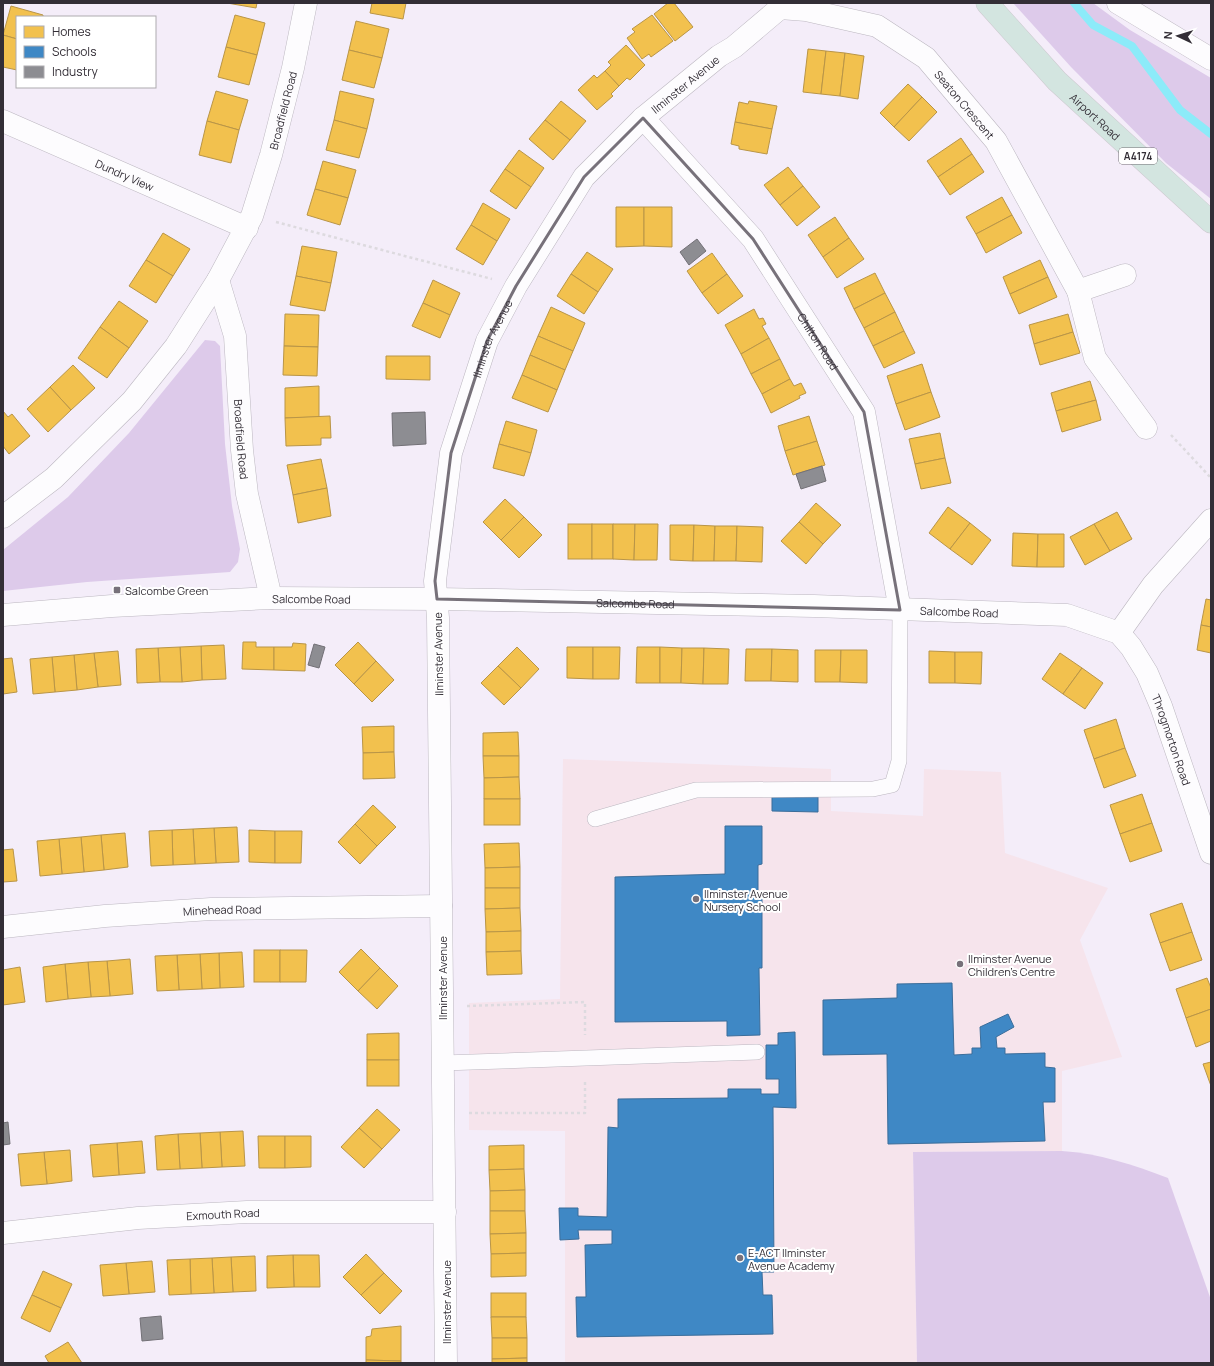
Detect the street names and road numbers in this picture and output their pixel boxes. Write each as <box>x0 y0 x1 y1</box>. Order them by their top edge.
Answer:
street label: Ilminster Avenue <box>648 51 723 116</box>
street label: Seaton Crescent <box>932 67 998 142</box>
street label: Broadfield Road <box>265 69 299 151</box>
street label: Airport Road <box>1067 89 1124 143</box>
road number: A4174 <box>1119 148 1157 164</box>
street label: Dundry View <box>93 155 157 194</box>
street label: Ilminster Avenue <box>468 296 515 379</box>
street label: Chilton Road <box>795 310 842 373</box>
street label: Broadfield Road <box>231 399 253 480</box>
street label: Salcombe Road <box>272 591 351 606</box>
street label: Salcombe Road <box>596 594 675 611</box>
street label: Salcombe Road <box>920 602 999 620</box>
street label: Ilminster Avenue <box>430 611 446 696</box>
street label: Throgmorton Road <box>1149 692 1195 787</box>
street label: Minehead Road <box>182 901 262 918</box>
street label: Ilminster Avenue <box>435 936 450 1020</box>
street label: Exmouth Road <box>186 1204 260 1223</box>
street label: Ilminster Avenue <box>439 1260 454 1344</box>

